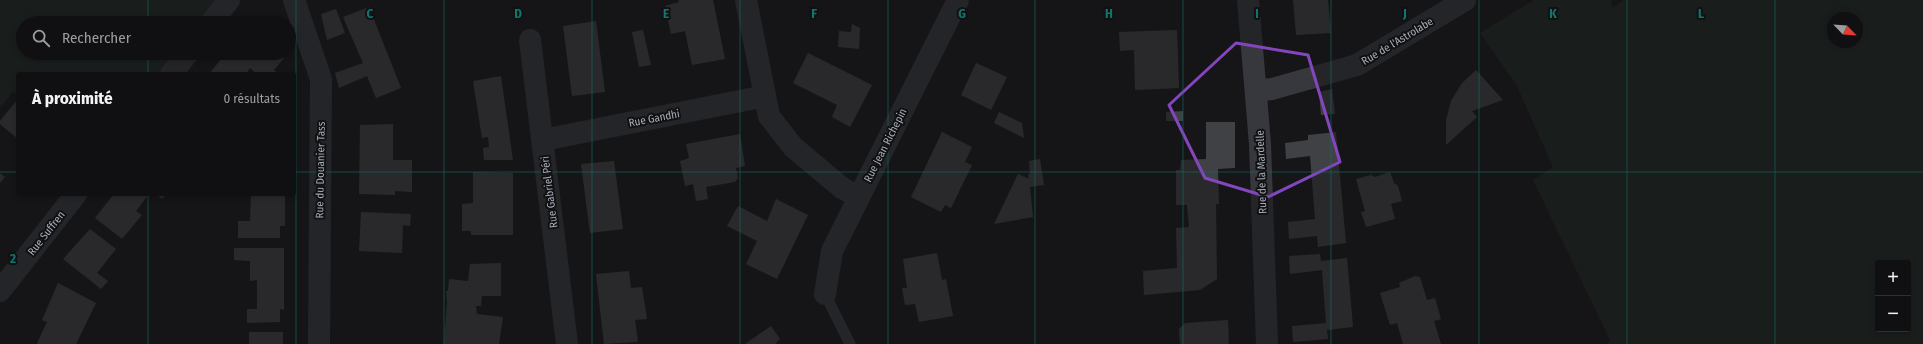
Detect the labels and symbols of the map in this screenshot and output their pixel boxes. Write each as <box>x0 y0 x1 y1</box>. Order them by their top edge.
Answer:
text: C <box>367 6 374 21</box>
text: D <box>514 6 522 21</box>
text: E <box>663 6 669 21</box>
text: F <box>811 6 817 21</box>
text: G <box>958 6 966 21</box>
text: H <box>1105 6 1113 21</box>
text: I <box>1255 6 1259 21</box>
text: J <box>1402 6 1407 21</box>
text: K <box>1549 6 1557 21</box>
text: L <box>1698 6 1704 21</box>
north arrow <box>1827 12 1863 48</box>
street label: Rue de l'Astrolabe <box>1359 15 1435 68</box>
street label: Rue Jean Richepin <box>861 106 910 184</box>
street label: Rue Gandhi <box>627 107 681 130</box>
street label: Rue du Douanier Tass <box>313 121 328 219</box>
street label: Rue de la Mardelle <box>1254 130 1269 214</box>
street label: Rue Gabriel Péri <box>539 155 560 229</box>
street label: Rue Suffren <box>25 209 68 258</box>
text: 2 <box>9 251 16 266</box>

